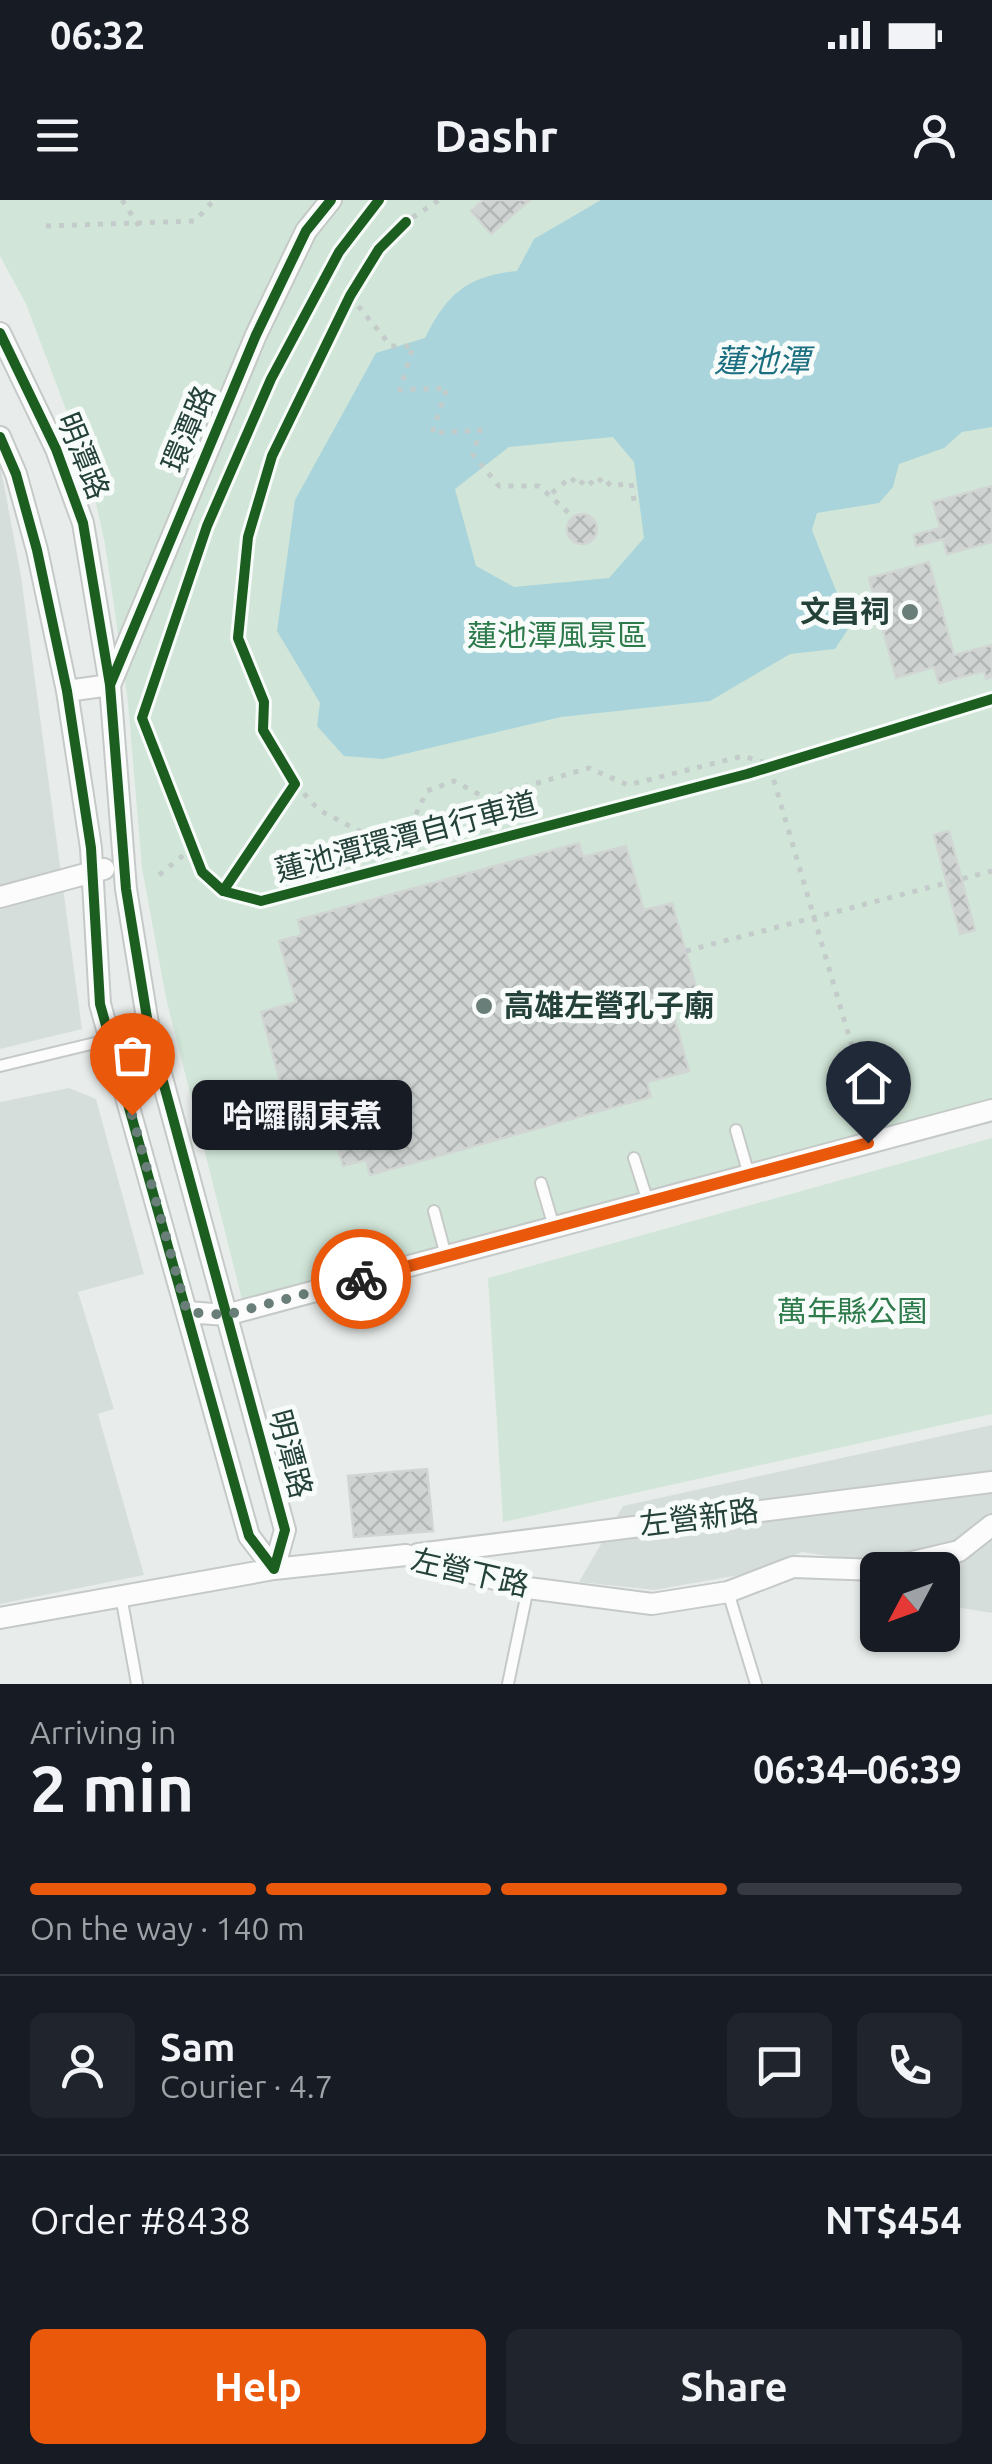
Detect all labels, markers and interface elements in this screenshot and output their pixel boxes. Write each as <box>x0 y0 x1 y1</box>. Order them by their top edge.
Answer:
text: 06:32 <box>50 14 145 56</box>
icon: menu <box>30 108 85 163</box>
icon: person <box>907 108 962 163</box>
text: Dashr <box>434 110 558 161</box>
water label: 蓮池潭 <box>714 342 815 378</box>
street label: 環潭路 <box>155 381 221 477</box>
street label: 明潭路 <box>51 408 117 504</box>
place label: 文昌祠 <box>800 594 890 628</box>
marker: 文昌祠 <box>899 601 921 623</box>
park label: 蓮池潭風景區 <box>467 618 647 652</box>
street label: 蓮池潭環潭自行車道 <box>271 785 541 887</box>
place label: 高雄左營孔子廟 <box>504 988 714 1022</box>
marker: 高雄左營孔子廟 <box>473 995 495 1017</box>
pin <box>90 1013 175 1116</box>
icon: bag <box>105 1028 160 1083</box>
pin <box>826 1041 911 1144</box>
icon: home <box>841 1056 896 1111</box>
callout: 哈囉關東煮 <box>192 1080 412 1150</box>
text: 哈囉關東煮 <box>222 1097 382 1133</box>
courier <box>311 1229 411 1329</box>
icon: bike <box>334 1252 389 1307</box>
park label: 萬年縣公園 <box>777 1294 927 1328</box>
street label: 明潭路 <box>263 1406 319 1502</box>
street label: 左營新路 <box>637 1493 761 1541</box>
street label: 左營下路 <box>408 1542 533 1602</box>
north arrow <box>860 1552 960 1652</box>
map controls <box>860 1552 960 1652</box>
text: Arriving in <box>30 1714 176 1750</box>
text: 06:34–06:39 <box>753 1748 962 1790</box>
text: 2 min <box>30 1751 194 1824</box>
text: On the way · 140 m <box>30 1910 305 1946</box>
button: person <box>30 2013 135 2118</box>
button: chat <box>727 2013 832 2118</box>
button: phone <box>857 2013 962 2118</box>
text: Sam <box>160 2026 235 2068</box>
text: Courier · 4.7 <box>160 2068 333 2104</box>
text: Order #8438 <box>30 2199 251 2241</box>
text: NT$454 <box>825 2199 962 2241</box>
button: Help <box>30 2329 486 2444</box>
button: Share <box>506 2329 962 2444</box>

